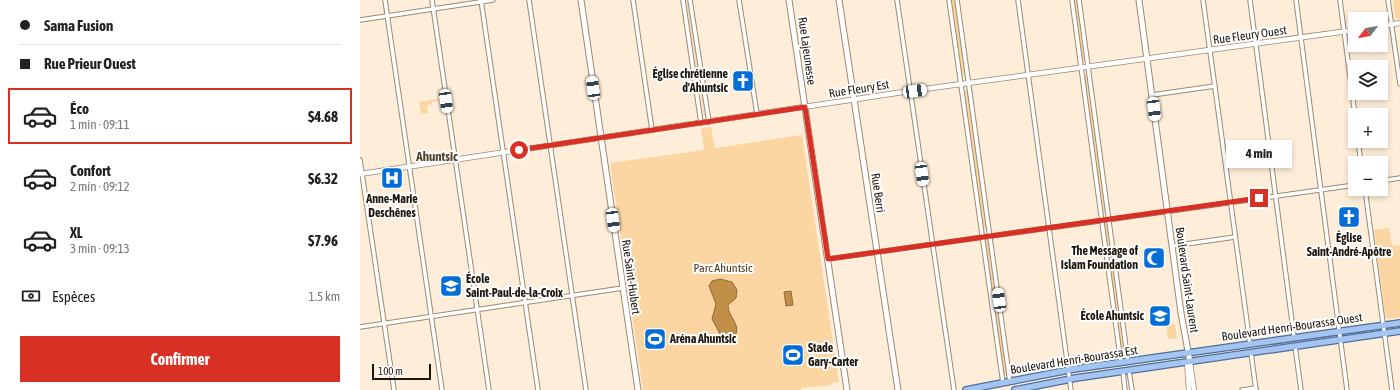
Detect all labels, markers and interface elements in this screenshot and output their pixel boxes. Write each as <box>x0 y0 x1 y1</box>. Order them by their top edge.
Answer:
north arrow <box>1348 12 1388 52</box>
map controls <box>1348 12 1388 196</box>
street label: Rue Lajeunesse <box>795 16 819 86</box>
text: Sama Fusion <box>44 17 113 34</box>
street label: Rue Fleury Ouest <box>1212 23 1288 47</box>
text: Rue Prieur Ouest <box>44 55 136 72</box>
button: layers <box>1348 60 1388 100</box>
place label: Église chrétienne d'Ahuntsic <box>652 66 729 95</box>
church icon: Église chrétienne d'Ahuntsic <box>730 68 756 94</box>
car <box>585 75 601 101</box>
street label: Rue Fleury Est <box>828 77 891 101</box>
car <box>902 83 928 99</box>
car <box>438 88 454 114</box>
car <box>1147 96 1161 122</box>
icon: car <box>22 98 58 134</box>
text: Éco <box>70 100 89 117</box>
text: $4.68 <box>308 108 338 125</box>
button: + <box>1348 108 1388 148</box>
text: 1 min · 09:11 <box>70 117 130 132</box>
callout: 4 min <box>1226 140 1292 168</box>
route start <box>510 141 528 159</box>
text: 4 min <box>1246 146 1272 161</box>
district label: Ahuntsic <box>415 149 458 164</box>
button: − <box>1348 156 1388 196</box>
icon: car <box>22 160 58 196</box>
car <box>914 161 930 187</box>
text: Confort <box>70 162 111 179</box>
hospital icon: Anne-Marie Deschênes <box>379 165 405 191</box>
text: $6.32 <box>308 170 338 187</box>
street label: Rue Berri <box>868 172 888 214</box>
text: 2 min · 09:12 <box>70 179 130 194</box>
route end <box>1250 189 1268 207</box>
place label: Anne-Marie Deschênes <box>365 192 418 220</box>
church icon: Église Saint-André-Apôtre <box>1336 204 1362 230</box>
car <box>605 207 621 233</box>
icon: car <box>22 222 58 258</box>
text: XL <box>70 224 83 241</box>
street label: Boulevard Saint-Laurent <box>1173 226 1201 334</box>
place label: Église Saint-André-Apôtre <box>1307 230 1392 259</box>
text: $7.96 <box>308 232 338 249</box>
street label: Rue Saint-Hubert <box>619 239 643 316</box>
text: 3 min · 09:13 <box>70 241 130 256</box>
place label: The Message of Islam Foundation <box>1061 244 1139 272</box>
mosque icon: The Message of Islam Foundation <box>1141 245 1167 271</box>
park label: Parc Ahuntsic <box>693 261 753 275</box>
place label: École Saint-Paul-de-la-Croix <box>466 271 563 300</box>
school or university icon: École Saint-Paul-de-la-Croix <box>438 273 464 299</box>
icon: cash <box>20 285 42 307</box>
car <box>991 287 1007 313</box>
text: Espèces <box>52 288 95 305</box>
text: 1.5 km <box>309 289 340 304</box>
school or university icon: École Ahuntsic <box>1147 303 1173 329</box>
place label: École Ahuntsic <box>1080 308 1145 323</box>
street label: Boulevard Henri-Bourassa Ouest <box>1221 310 1364 344</box>
sports icon: Aréna Ahuntsic <box>642 326 668 352</box>
place label: Aréna Ahuntsic <box>669 332 737 346</box>
button: Confirmer <box>20 336 340 382</box>
place label: Stade Gary-Carter <box>808 341 859 369</box>
sports icon: Stade Gary-Carter <box>780 342 806 368</box>
street label: Boulevard Henri-Bourassa Est <box>1009 343 1139 377</box>
scale bar <box>372 362 431 381</box>
text: 100 m <box>378 365 403 377</box>

